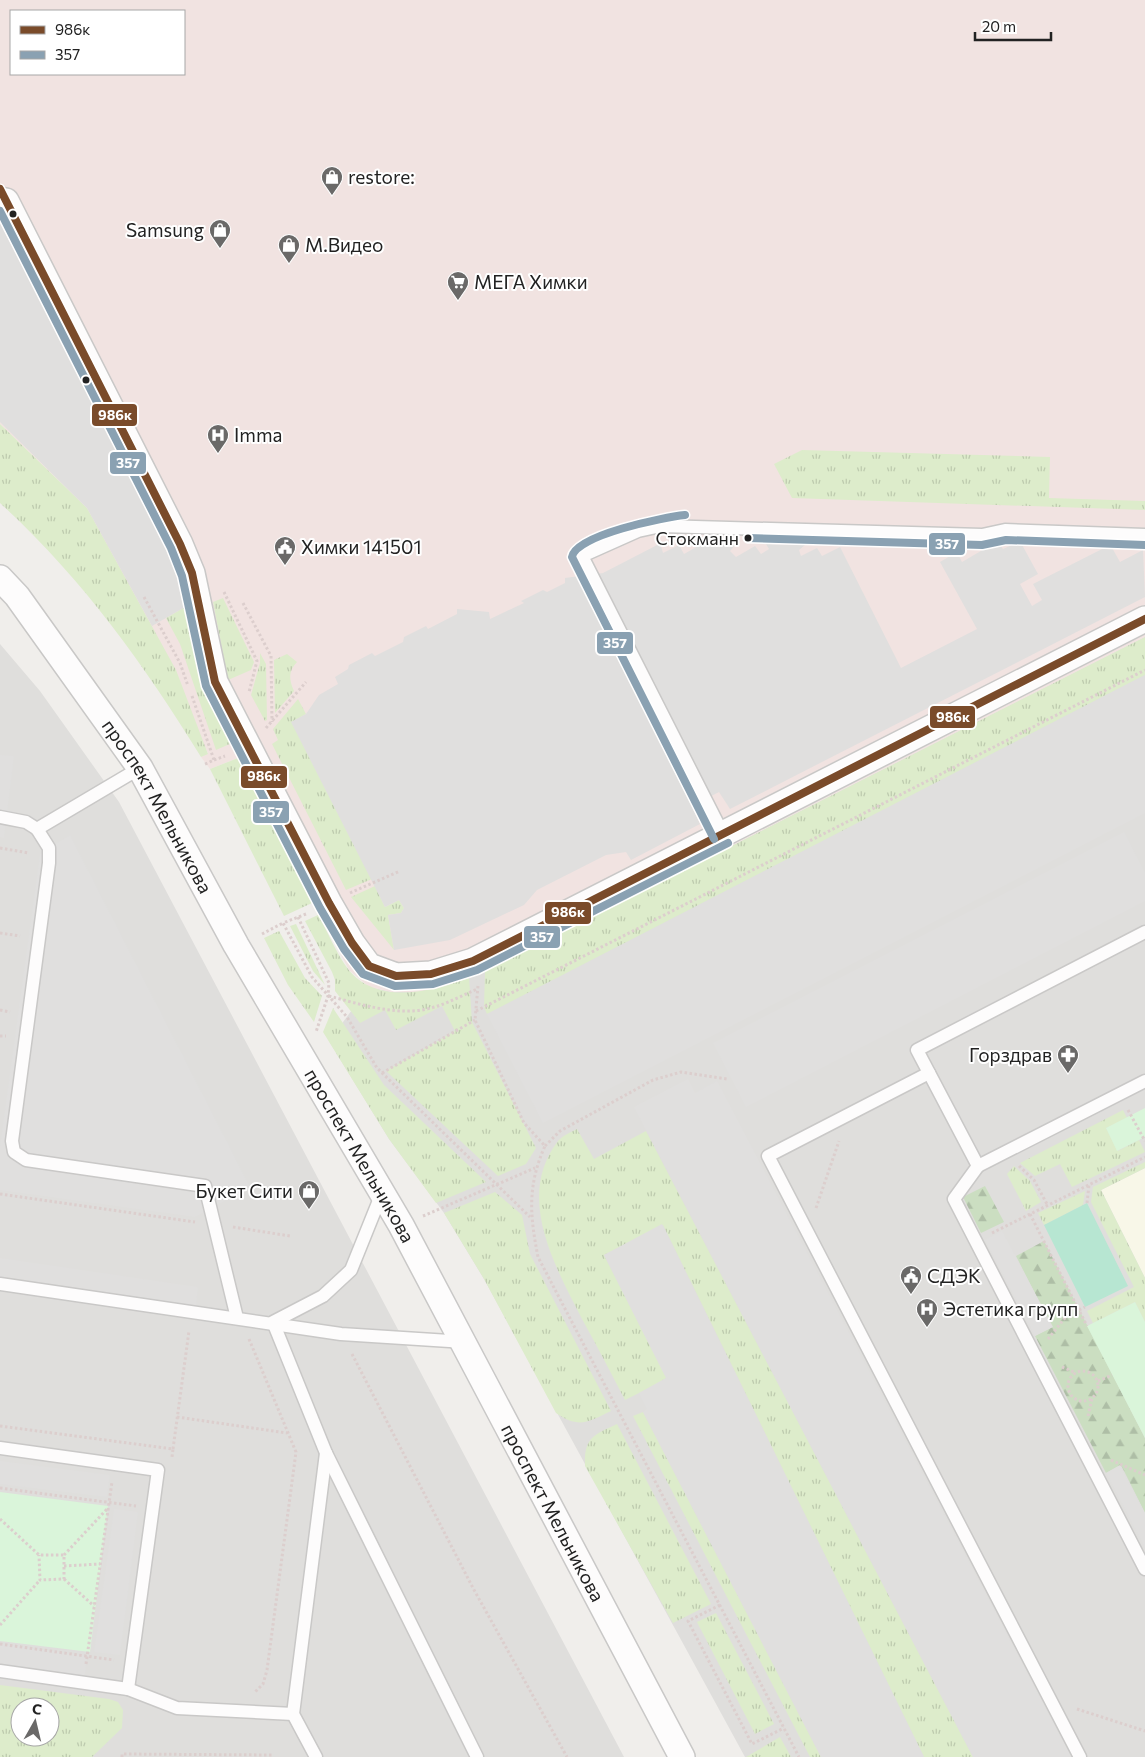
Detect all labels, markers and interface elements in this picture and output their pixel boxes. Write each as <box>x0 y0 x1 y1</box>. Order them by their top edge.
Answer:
legend <box>10 10 185 75</box>
scale bar <box>975 10 1051 42</box>
text: 20 m <box>982 17 1016 35</box>
text: 986к <box>55 20 90 38</box>
text: 357 <box>55 45 80 63</box>
shop icon: restore: <box>320 165 344 196</box>
place label: restore: <box>348 165 415 188</box>
unlabelled marker <box>8 209 18 219</box>
place label: Samsung <box>126 218 204 241</box>
shop icon: Samsung <box>208 218 232 249</box>
shop icon: М.Видео <box>277 233 301 264</box>
place label: М.Видео <box>305 233 383 256</box>
supermarket icon: МЕГА Химки <box>446 270 470 301</box>
place label: МЕГА Химки <box>474 270 588 293</box>
unlabelled marker <box>81 375 91 385</box>
line badge: 986к <box>91 403 138 427</box>
text: 986к <box>98 406 132 423</box>
hospital icon: Imma <box>206 423 230 454</box>
place label: Imma <box>234 423 282 446</box>
line badge: 357 <box>109 451 147 475</box>
text: 357 <box>116 454 140 471</box>
place label: Стокманн <box>656 527 739 549</box>
line badge: 357 <box>928 532 966 556</box>
marker: Стокманн <box>743 533 753 543</box>
public building icon: Химки 141501 <box>273 535 297 566</box>
place label: Химки 141501 <box>301 535 422 558</box>
text: 357 <box>935 535 959 552</box>
line badge: 357 <box>596 631 634 655</box>
text: 357 <box>603 634 627 651</box>
line badge: 986к <box>929 705 976 729</box>
text: 986к <box>936 708 970 725</box>
street label: проспект Мельникова <box>98 714 218 897</box>
line badge: 986к <box>240 765 288 789</box>
text: 986к <box>247 767 281 784</box>
line badge: 357 <box>252 800 290 824</box>
text: 357 <box>259 803 283 820</box>
line badge: 986к <box>544 901 592 925</box>
text: 986к <box>551 903 585 920</box>
line badge: 357 <box>523 925 561 949</box>
text: 357 <box>530 928 554 945</box>
place label: Горздрав <box>969 1043 1052 1066</box>
pharmacy icon: Горздрав <box>1056 1043 1080 1074</box>
street label: проспект Мельникова <box>300 1064 420 1246</box>
place label: Букет Сити <box>196 1179 293 1202</box>
shop icon: Букет Сити <box>297 1179 321 1210</box>
public building icon: СДЭК <box>899 1264 923 1295</box>
place label: СДЭК <box>927 1264 981 1287</box>
hospital icon: Эстетика групп <box>915 1297 939 1328</box>
place label: Эстетика групп <box>943 1297 1078 1320</box>
street label: проспект Мельникова <box>497 1420 610 1605</box>
north arrow <box>10 1697 60 1747</box>
text: С <box>31 1700 43 1718</box>

